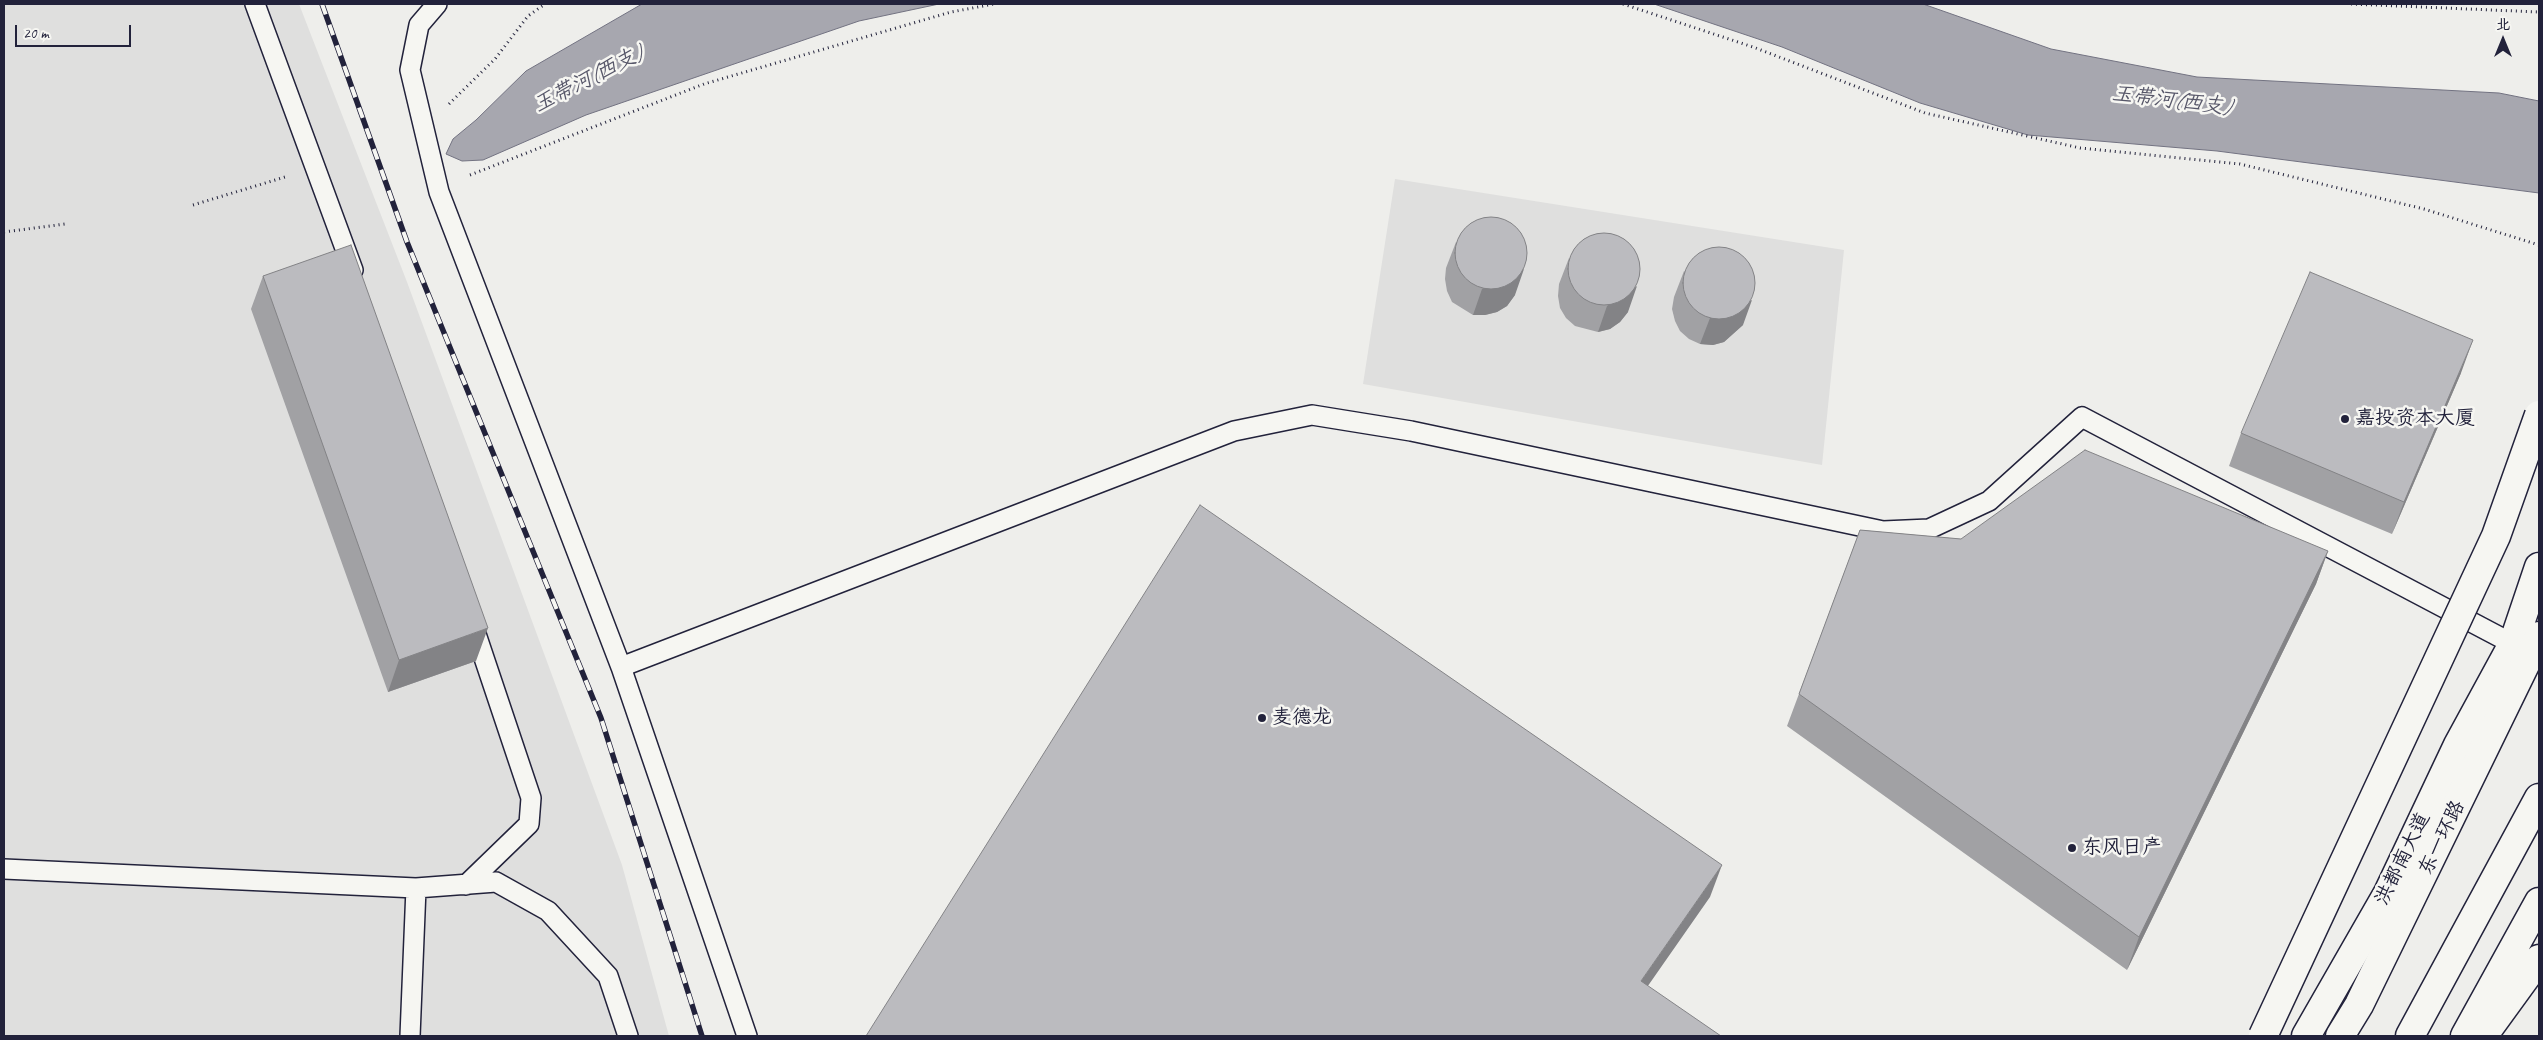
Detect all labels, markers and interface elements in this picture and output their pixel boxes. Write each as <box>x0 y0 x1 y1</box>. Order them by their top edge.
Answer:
scale bar <box>18 15 134 47</box>
north arrow <box>2478 15 2528 65</box>
text: 北 <box>2496 16 2510 33</box>
text: 20 m <box>23 24 49 43</box>
water label: 玉带河(西支) <box>529 42 647 118</box>
water label: 玉带河(西支) <box>2110 81 2232 121</box>
place label: 嘉投资本大厦 <box>2355 407 2475 431</box>
marker: 嘉投资本大厦 <box>2339 413 2351 425</box>
place label: 麦德龙 <box>1272 706 1332 730</box>
marker: 麦德龙 <box>1256 712 1268 724</box>
street label: 东一环路 <box>2414 797 2470 879</box>
street label: 洪都南大道 <box>2370 809 2436 909</box>
place label: 东风日产 <box>2082 836 2162 860</box>
marker: 东风日产 <box>2066 842 2078 854</box>

